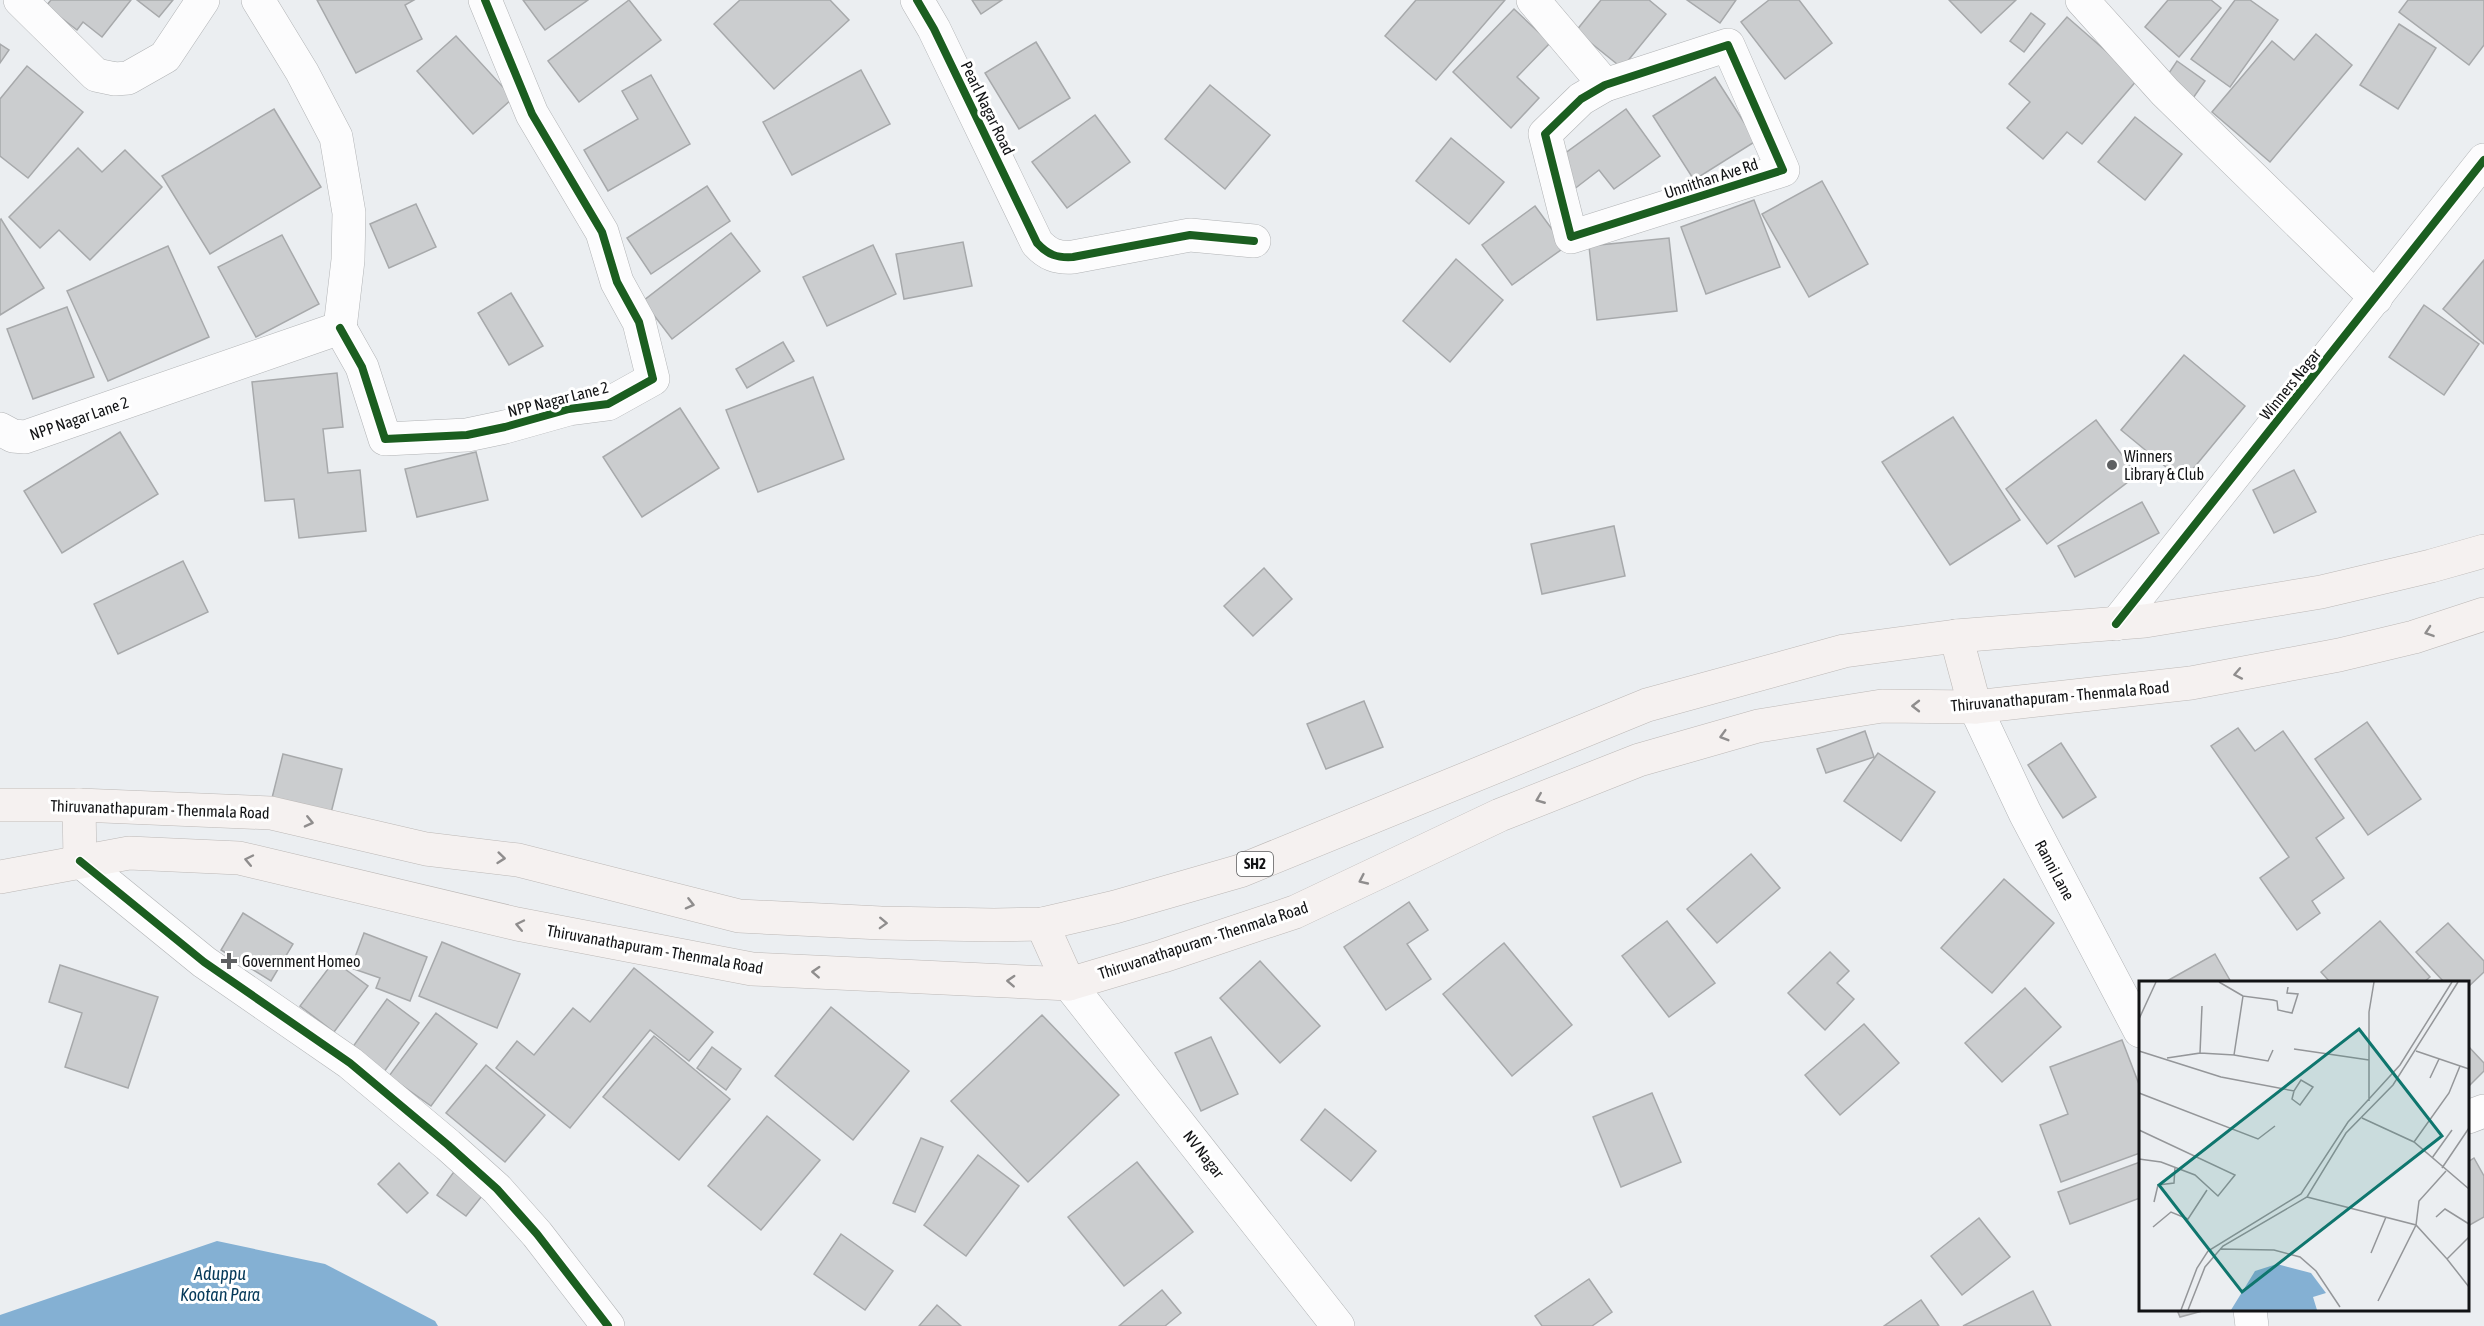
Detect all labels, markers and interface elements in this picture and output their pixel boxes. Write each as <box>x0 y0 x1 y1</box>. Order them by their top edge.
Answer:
street label: Pearl Nagar Road <box>957 58 1018 158</box>
street label: Unnithan Ave Rd <box>1662 154 1760 202</box>
street label: Winners Nagar <box>2256 345 2325 424</box>
street label: NPP Nagar Lane 2 <box>506 378 611 421</box>
street label: NPP Nagar Lane 2 <box>27 393 131 444</box>
place label: Winners Library & Club <box>2124 447 2204 484</box>
marker: Winners Library & Club <box>2105 458 2119 472</box>
one-way arrow <box>2424 625 2435 638</box>
one-way arrow <box>2234 667 2244 680</box>
street label: Thiruvanathapuram - Thenmala Road <box>1950 677 2170 716</box>
one-way arrow <box>1912 700 1921 713</box>
one-way arrow <box>1719 729 1730 741</box>
one-way arrow <box>1535 792 1546 804</box>
street label: Thiruvanathapuram - Thenmala Road <box>50 796 270 823</box>
one-way arrow <box>304 814 314 827</box>
street label: Ranni Lane <box>2032 837 2078 903</box>
one-way arrow <box>496 851 505 864</box>
road number: SH2 <box>1237 852 1273 876</box>
one-way arrow <box>244 854 254 867</box>
one-way arrow <box>1358 873 1369 885</box>
one-way arrow <box>685 896 695 909</box>
street label: Thiruvanathapuram - Thenmala Road <box>1096 898 1310 983</box>
one-way arrow <box>879 916 888 929</box>
one-way arrow <box>516 919 526 932</box>
street label: Thiruvanathapuram - Thenmala Road <box>545 921 765 978</box>
marker: Government Homeo <box>220 952 238 970</box>
place label: Government Homeo <box>242 952 360 970</box>
one-way arrow <box>812 966 821 979</box>
one-way arrow <box>1006 974 1015 987</box>
inset map <box>2139 981 2469 1311</box>
street label: NV Nagar <box>1179 1127 1228 1182</box>
water label: Aduppu Kootan Para <box>180 1263 261 1305</box>

